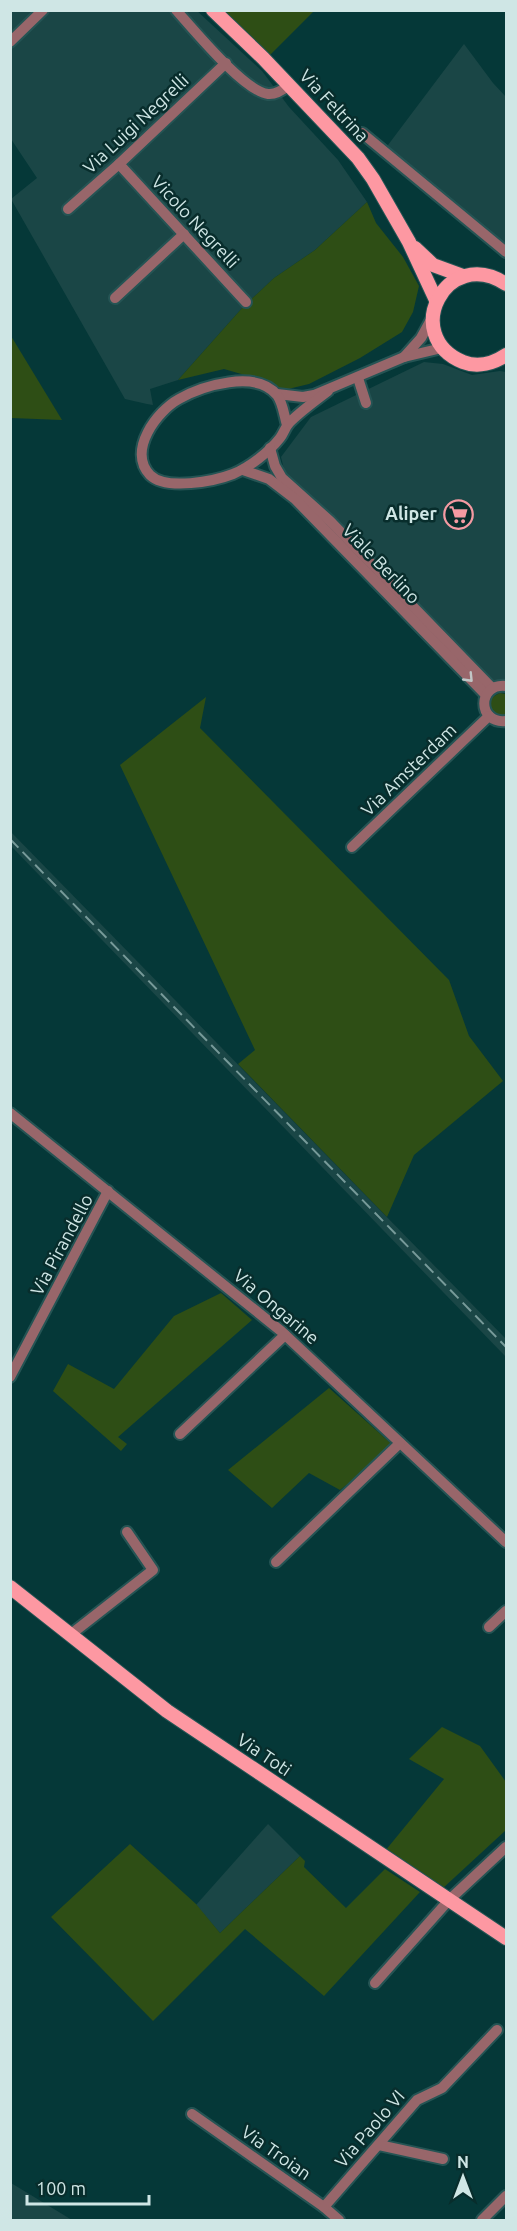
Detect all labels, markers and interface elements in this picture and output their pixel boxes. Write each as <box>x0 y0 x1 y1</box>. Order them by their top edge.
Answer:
street label: Via Feltrina <box>296 65 373 146</box>
street label: Via Luigi Negrelli <box>79 70 192 177</box>
street label: Vicolo Negrelli <box>148 171 243 271</box>
supermarket icon: Aliper <box>442 498 474 530</box>
place label: Aliper <box>385 503 438 523</box>
street label: Viale Berlino <box>339 519 425 607</box>
one-way arrow <box>462 672 473 682</box>
street label: Via Amsterdam <box>357 719 460 820</box>
street label: Via Pirandello <box>26 1191 96 1299</box>
street label: Via Ongarine <box>230 1265 323 1348</box>
street label: Via Toti <box>234 1729 295 1779</box>
street label: Via Paolo VI <box>330 2086 408 2171</box>
street label: Via Troian <box>238 2121 315 2183</box>
north arrow <box>433 2147 493 2207</box>
text: N <box>457 2153 469 2171</box>
scale bar <box>27 2168 148 2206</box>
text: 100 m <box>36 2178 86 2198</box>

